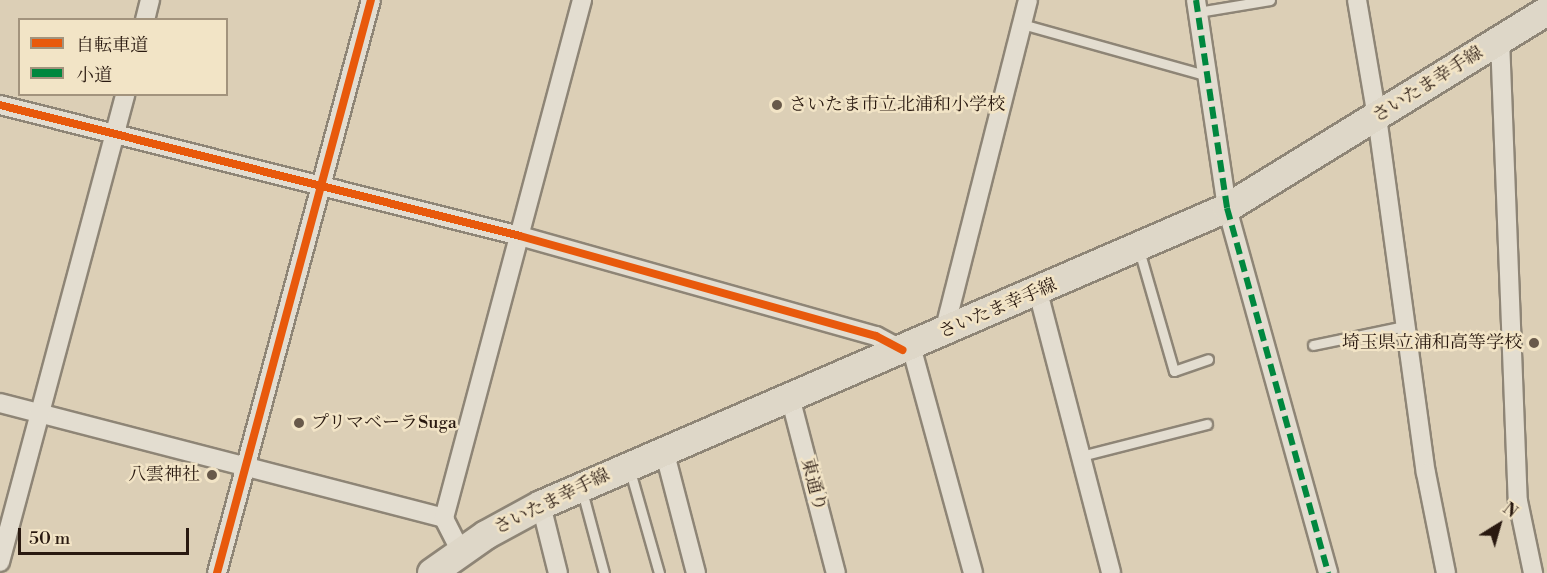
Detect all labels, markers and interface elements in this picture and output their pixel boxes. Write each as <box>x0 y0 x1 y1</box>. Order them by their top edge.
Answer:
legend <box>18 18 228 96</box>
text: 自転車道 <box>76 34 148 57</box>
street label: さいたま幸手線 <box>1369 42 1487 128</box>
text: 小道 <box>76 64 112 87</box>
place label: さいたま市立北浦和小学校 <box>789 94 1005 116</box>
marker: さいたま市立北浦和小学校 <box>770 98 784 112</box>
street label: さいたま幸手線 <box>936 274 1060 344</box>
place label: 埼玉県立浦和高等学校 <box>1342 332 1522 354</box>
marker: 埼玉県立浦和高等学校 <box>1527 336 1541 350</box>
place label: プリマベーラSuga <box>311 412 458 434</box>
marker: プリマベーラSuga <box>292 416 306 430</box>
street label: 東通り <box>796 456 830 514</box>
place label: 八雲神社 <box>128 464 200 486</box>
street label: さいたま幸手線 <box>491 465 613 539</box>
marker: 八雲神社 <box>205 468 219 482</box>
north arrow <box>1469 495 1529 555</box>
text: N <box>1499 499 1521 522</box>
scale bar <box>21 516 192 554</box>
text: 50 m <box>29 527 70 550</box>

